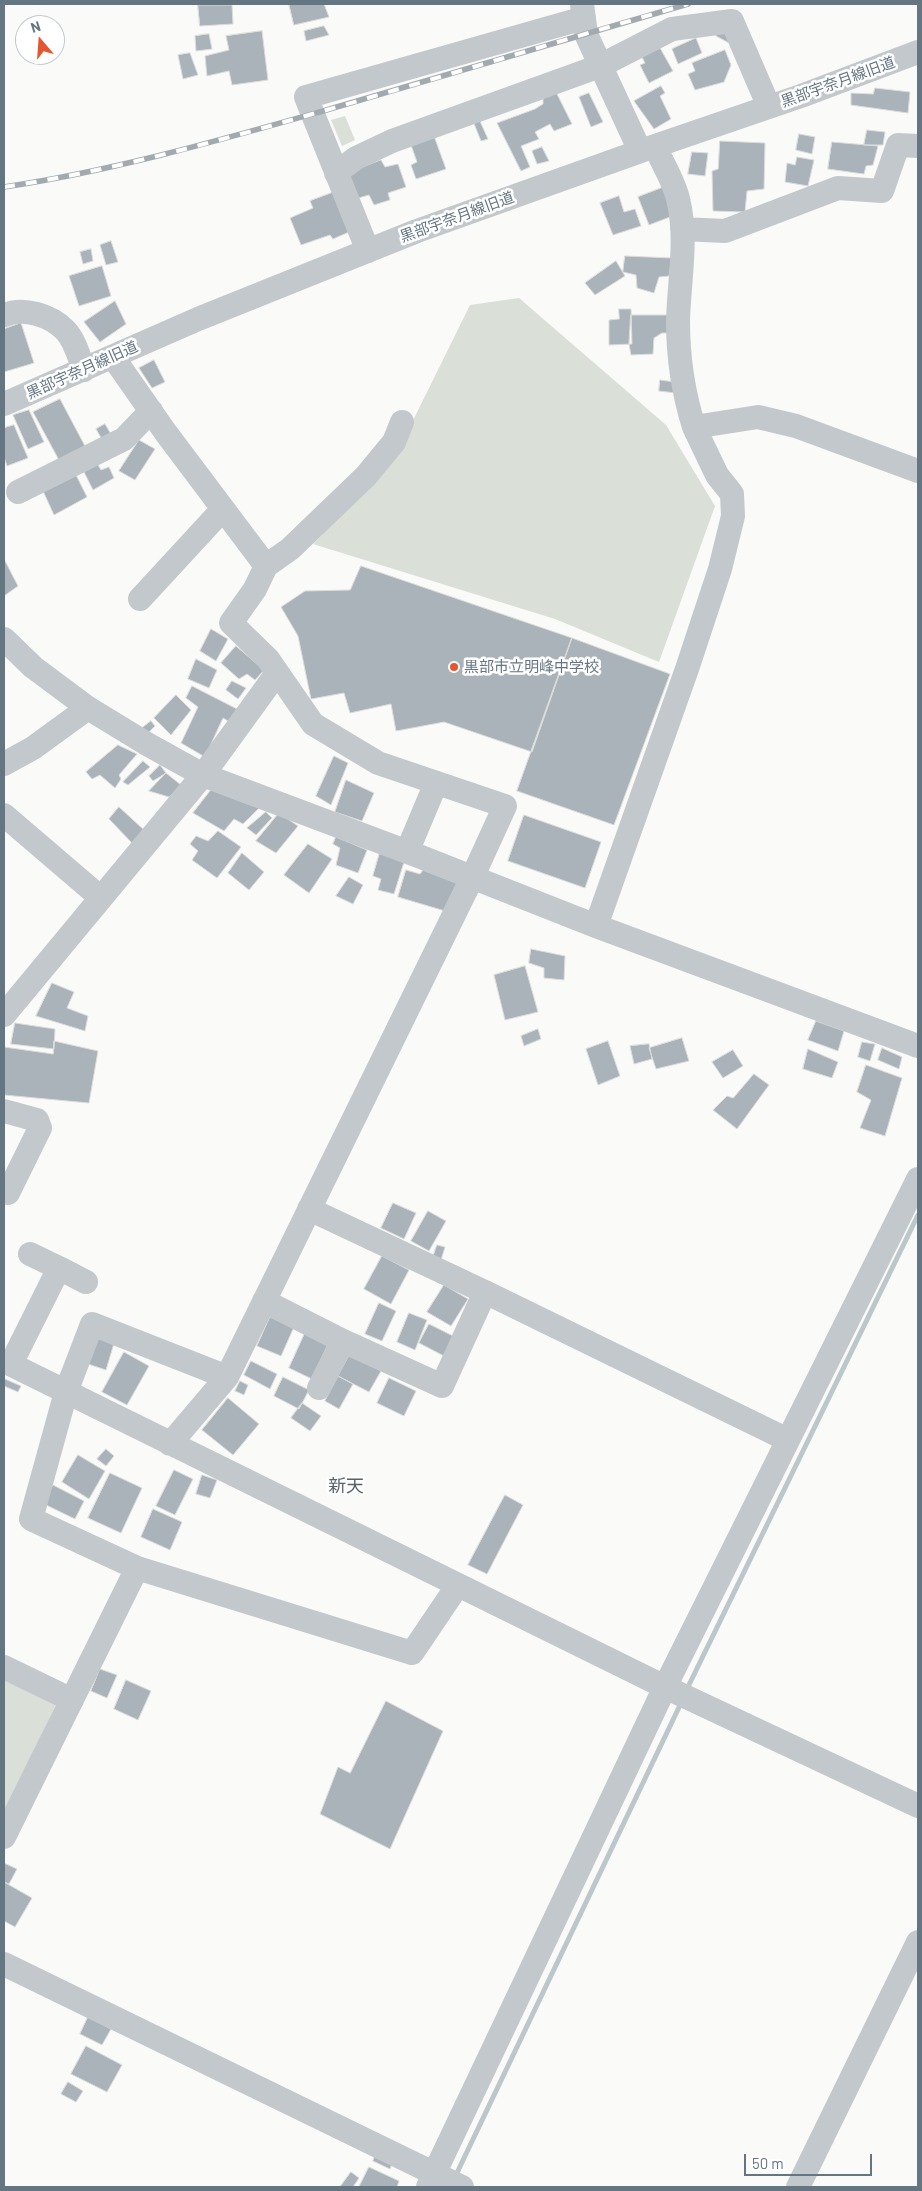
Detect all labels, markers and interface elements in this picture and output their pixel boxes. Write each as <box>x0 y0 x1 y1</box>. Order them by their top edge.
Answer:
north arrow <box>15 15 65 65</box>
text: N <box>28 17 43 36</box>
street label: 黒部宇奈月線旧道 <box>779 53 897 111</box>
street label: 黒部宇奈月線旧道 <box>398 188 516 246</box>
street label: 黒部宇奈月線旧道 <box>24 337 140 403</box>
place label: 黒部市立明峰中学校 <box>464 658 599 676</box>
marker: 黒部市立明峰中学校 <box>448 661 460 673</box>
district label: 新天 <box>328 1475 364 1497</box>
scale bar <box>747 2144 874 2176</box>
text: 50 m <box>752 2154 784 2172</box>

